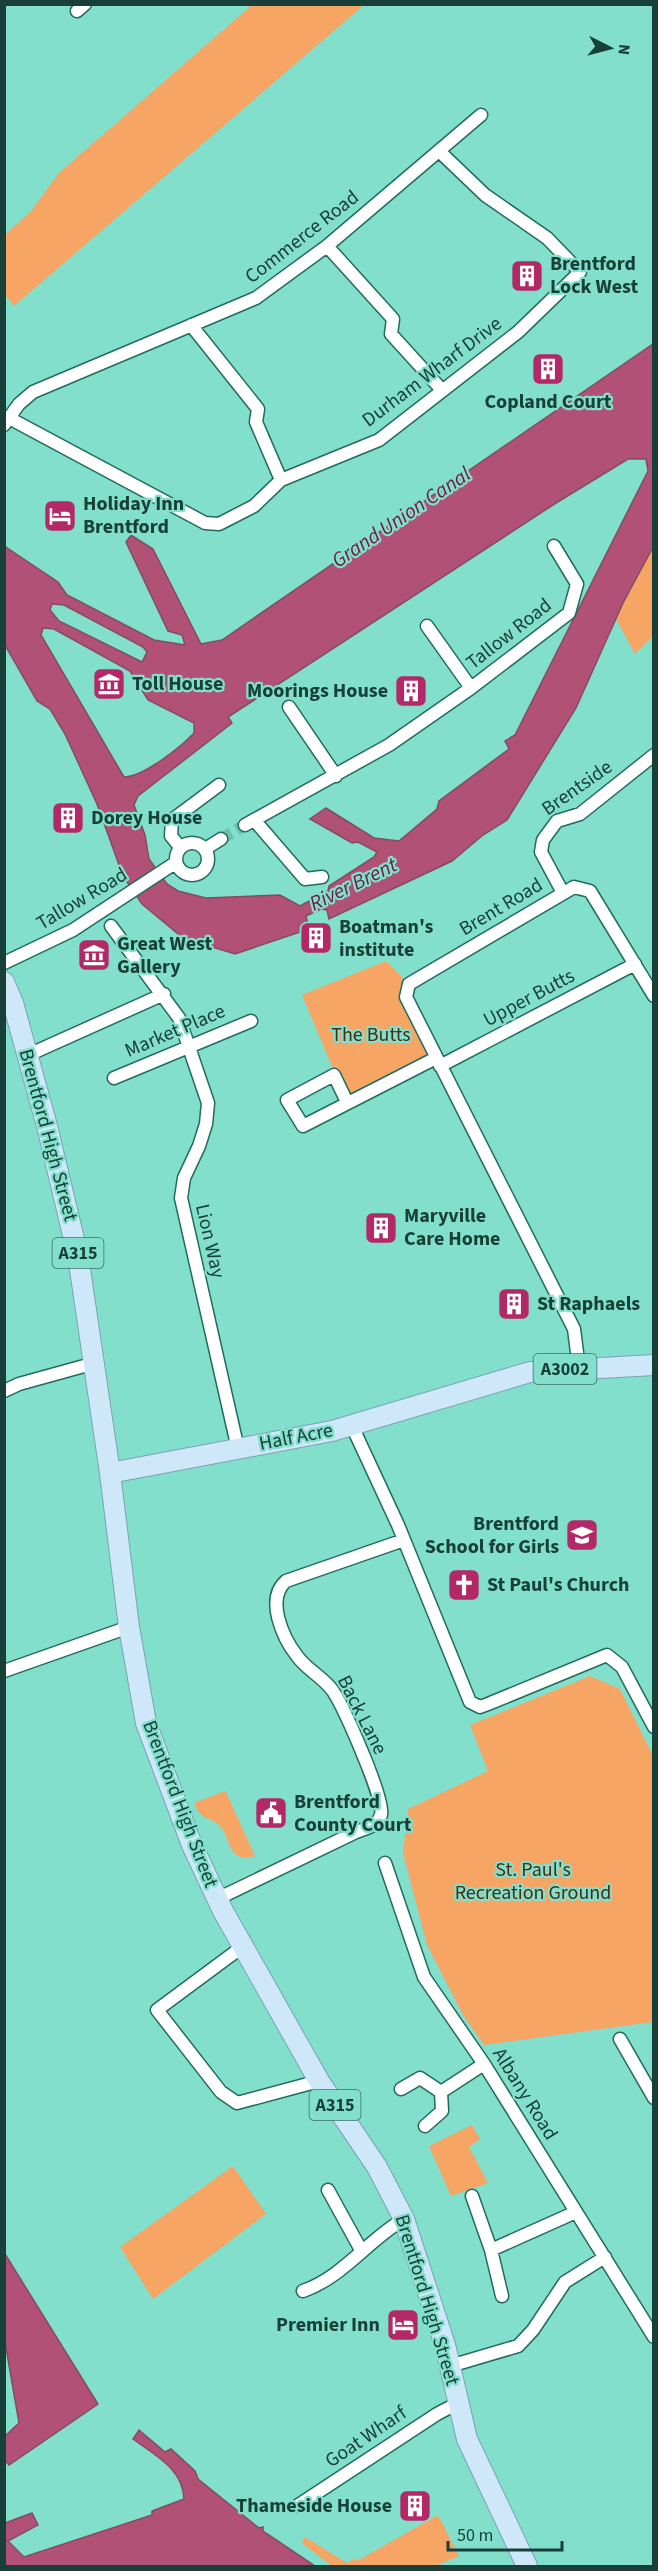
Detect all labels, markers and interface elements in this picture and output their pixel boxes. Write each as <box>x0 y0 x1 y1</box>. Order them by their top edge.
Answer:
north arrow <box>580 18 640 78</box>
text: N <box>612 43 635 56</box>
street label: Commerce Road <box>239 184 365 290</box>
place label: Brentford Lock West <box>550 250 639 301</box>
building icon: Brentford Lock West <box>509 258 545 294</box>
street label: Durham Wharf Drive <box>356 310 508 434</box>
building icon: Copland Court <box>530 351 566 387</box>
place label: Copland Court <box>484 388 612 416</box>
water label: Grand Union Canal <box>325 459 477 575</box>
place label: Holiday Inn Brentford <box>83 490 184 541</box>
hotel icon: Holiday Inn Brentford <box>42 498 78 534</box>
street label: Tallow Road <box>460 592 558 676</box>
museum icon: Toll House <box>91 666 127 702</box>
place label: Toll House <box>132 670 223 698</box>
building icon: Moorings House <box>393 673 429 709</box>
place label: Moorings House <box>247 677 388 705</box>
street label: Brentside <box>536 753 618 822</box>
building icon: Dorey House <box>50 800 86 836</box>
place label: Dorey House <box>91 804 202 832</box>
water label: River Brent <box>304 849 403 918</box>
street label: Tallow Road <box>31 861 133 937</box>
street label: Brent Road <box>454 871 548 943</box>
place label: Boatman's institute <box>339 913 434 964</box>
building icon: Boatman's institute <box>298 920 334 956</box>
place label: Great West Gallery <box>117 930 213 981</box>
museum icon: Great West Gallery <box>76 937 112 973</box>
street label: Upper Butts <box>478 962 580 1034</box>
street label: Market Place <box>120 997 230 1065</box>
park label: The Butts <box>331 1021 411 1049</box>
street label: Brentford High Street <box>12 1046 85 1224</box>
street label: Lion Way <box>188 1201 232 1281</box>
place label: Maryville Care Home <box>404 1202 500 1253</box>
building icon: Maryville Care Home <box>363 1210 399 1246</box>
road number: A315 <box>52 1238 104 1268</box>
building icon: St Raphaels <box>496 1286 532 1322</box>
place label: St Raphaels <box>537 1290 640 1318</box>
road number: A3002 <box>534 1354 596 1384</box>
street label: Half Acre <box>257 1416 335 1458</box>
place label: Brentford School for Girls <box>425 1510 559 1561</box>
school or university icon: Brentford School for Girls <box>564 1517 600 1553</box>
church icon: St Paul's Church <box>446 1567 482 1603</box>
place label: St Paul's Church <box>487 1571 630 1599</box>
street label: Back Lane <box>330 1671 394 1760</box>
street label: Brentford High Street <box>135 1716 225 1892</box>
place label: Brentford County Court <box>294 1788 412 1839</box>
public building icon: Brentford County Court <box>253 1795 289 1831</box>
park label: St. Paul's Recreation Ground <box>455 1856 611 1907</box>
street label: Albany Road <box>486 2042 564 2146</box>
road number: A315 <box>310 2090 360 2120</box>
street label: Brentford High Street <box>388 2211 466 2389</box>
hotel icon: Premier Inn <box>385 2307 421 2343</box>
place label: Premier Inn <box>276 2311 380 2339</box>
street label: Goat Wharf <box>320 2399 413 2475</box>
building icon: Thameside House <box>397 2488 433 2524</box>
place label: Thameside House <box>236 2492 392 2520</box>
scale bar <box>448 2514 562 2552</box>
text: 50 m <box>457 2523 493 2548</box>

